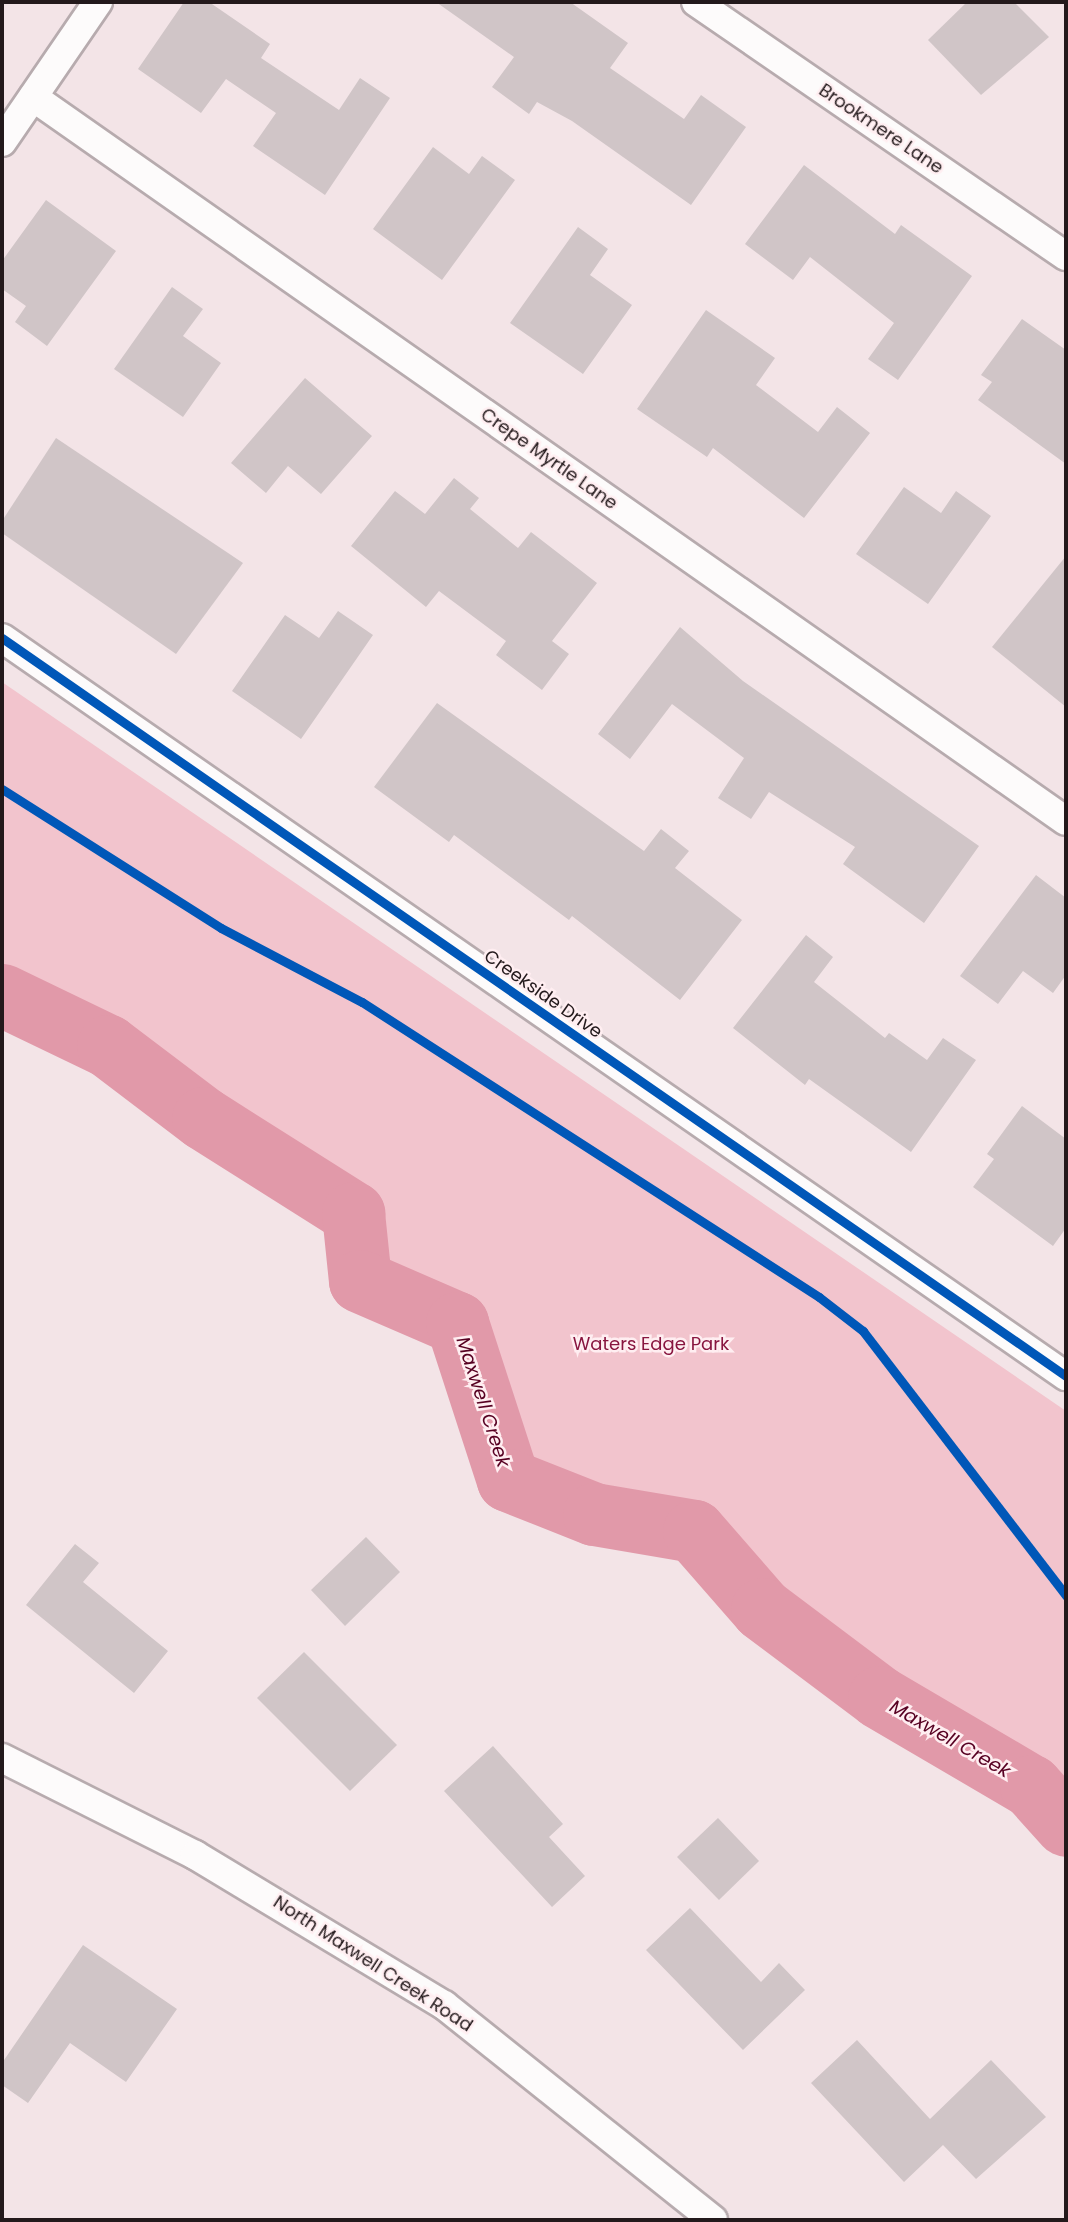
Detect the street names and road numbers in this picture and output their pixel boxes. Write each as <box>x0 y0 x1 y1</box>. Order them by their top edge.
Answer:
street label: Brookmere Lane <box>815 79 947 179</box>
street label: Crepe Myrtle Lane <box>477 404 621 514</box>
street label: Creekside Drive <box>480 945 606 1043</box>
street label: North Maxwell Creek Road <box>269 1891 477 2037</box>

